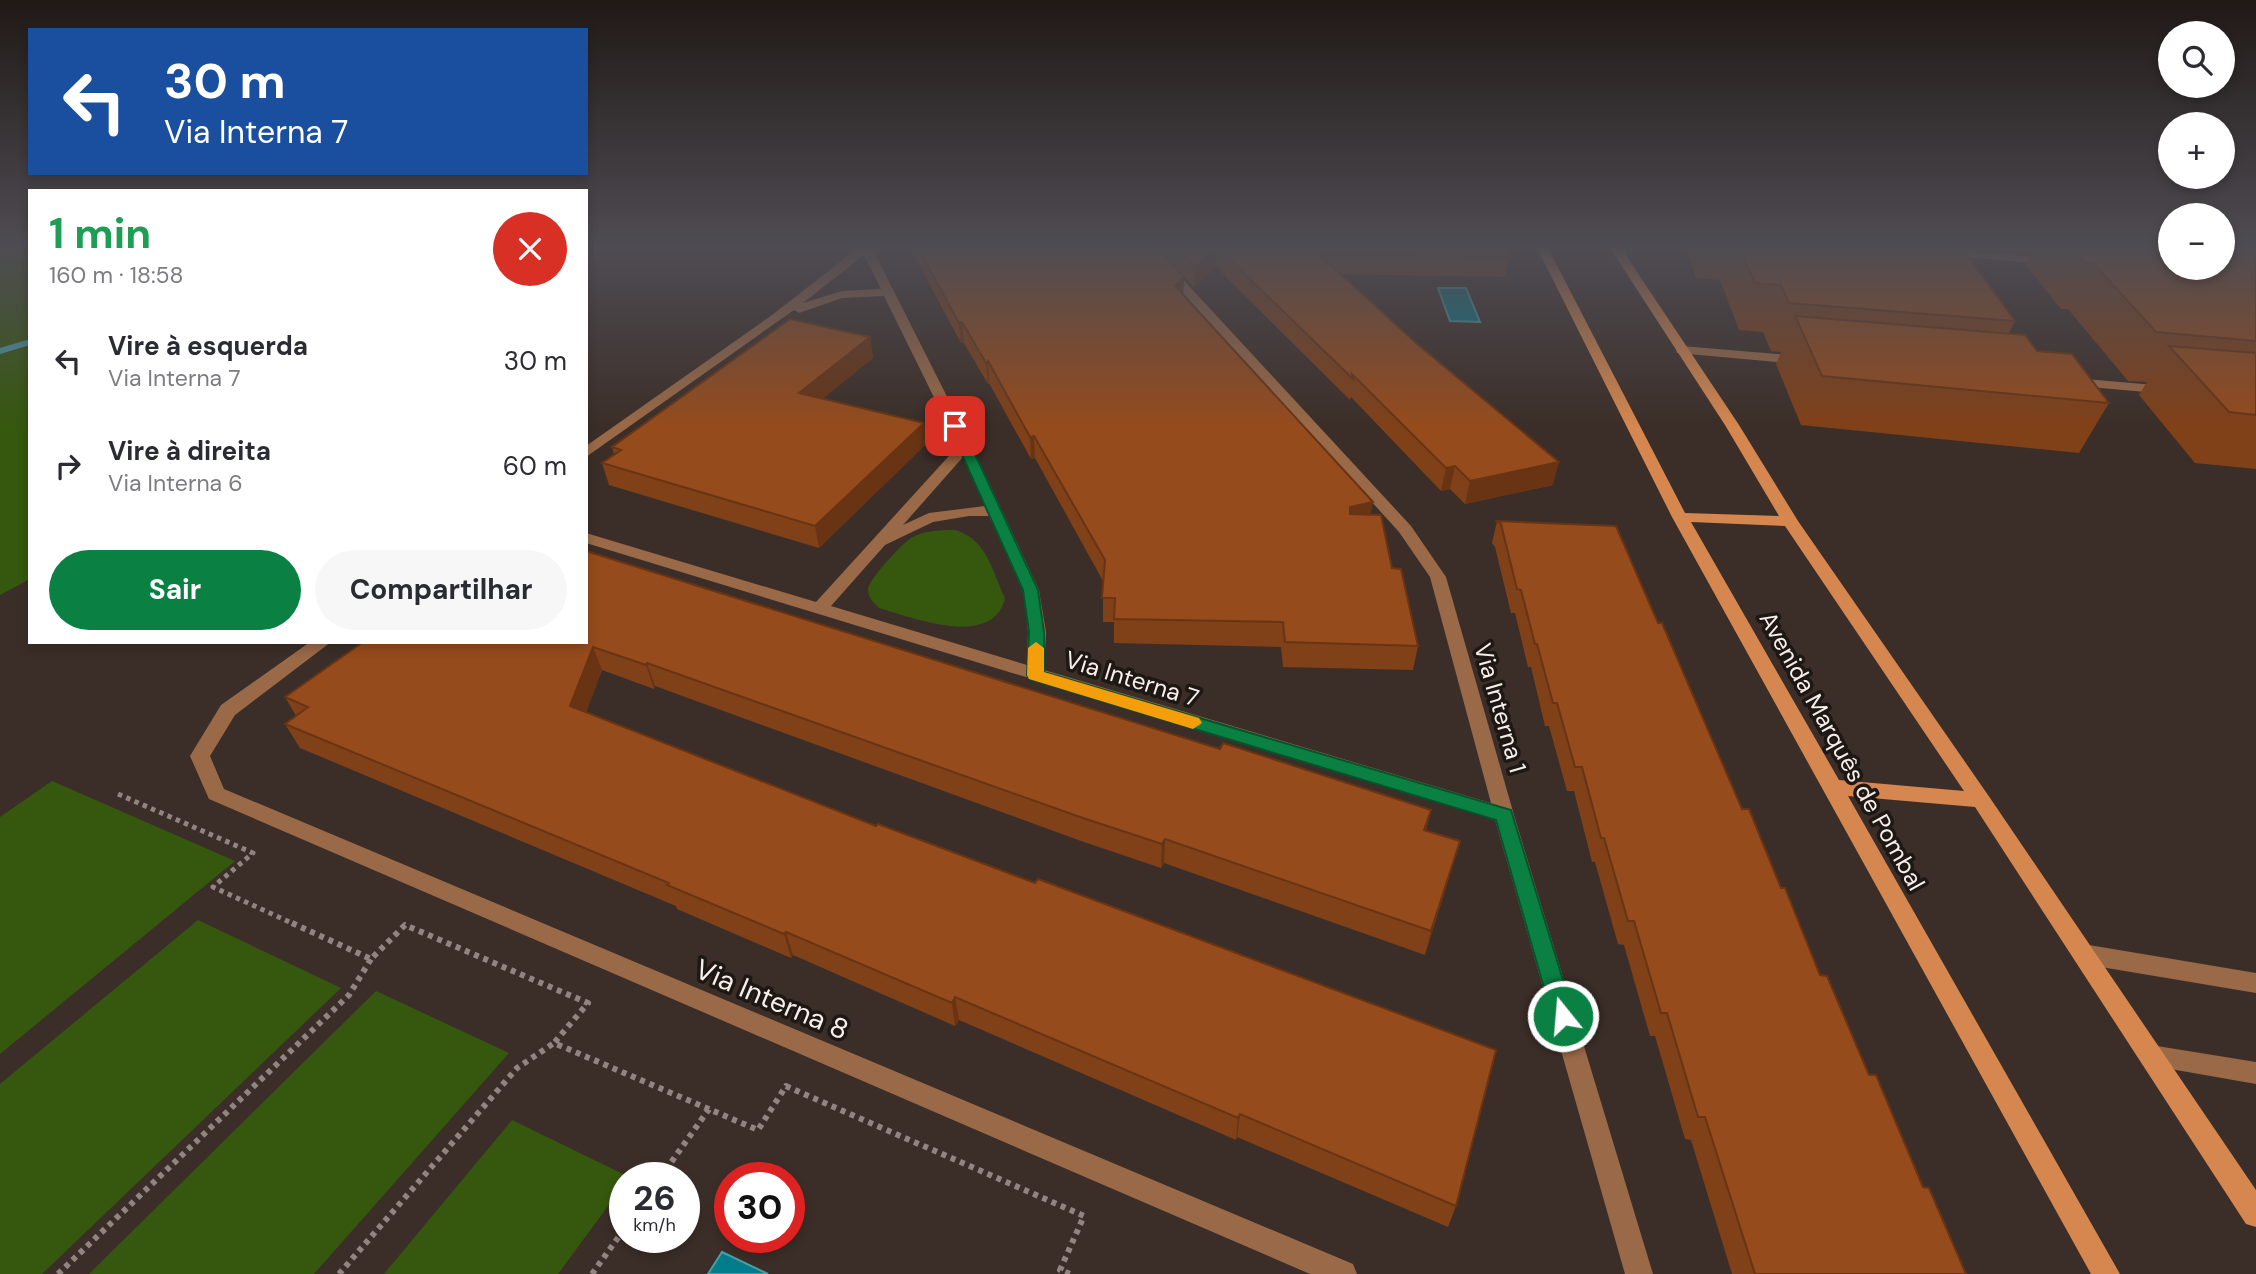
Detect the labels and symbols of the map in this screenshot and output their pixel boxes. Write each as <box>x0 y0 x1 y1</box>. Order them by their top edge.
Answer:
pin <box>925 396 985 456</box>
street label: Avenida Marquês de Pombal <box>1753 606 1932 896</box>
street label: Via Interna 1 <box>1467 640 1534 776</box>
street label: Via Interna 7 <box>1062 643 1203 714</box>
street label: Via Interna 8 <box>689 951 854 1048</box>
position arrow <box>1526 979 1600 1053</box>
speed limit sign: 30 <box>714 1162 805 1253</box>

